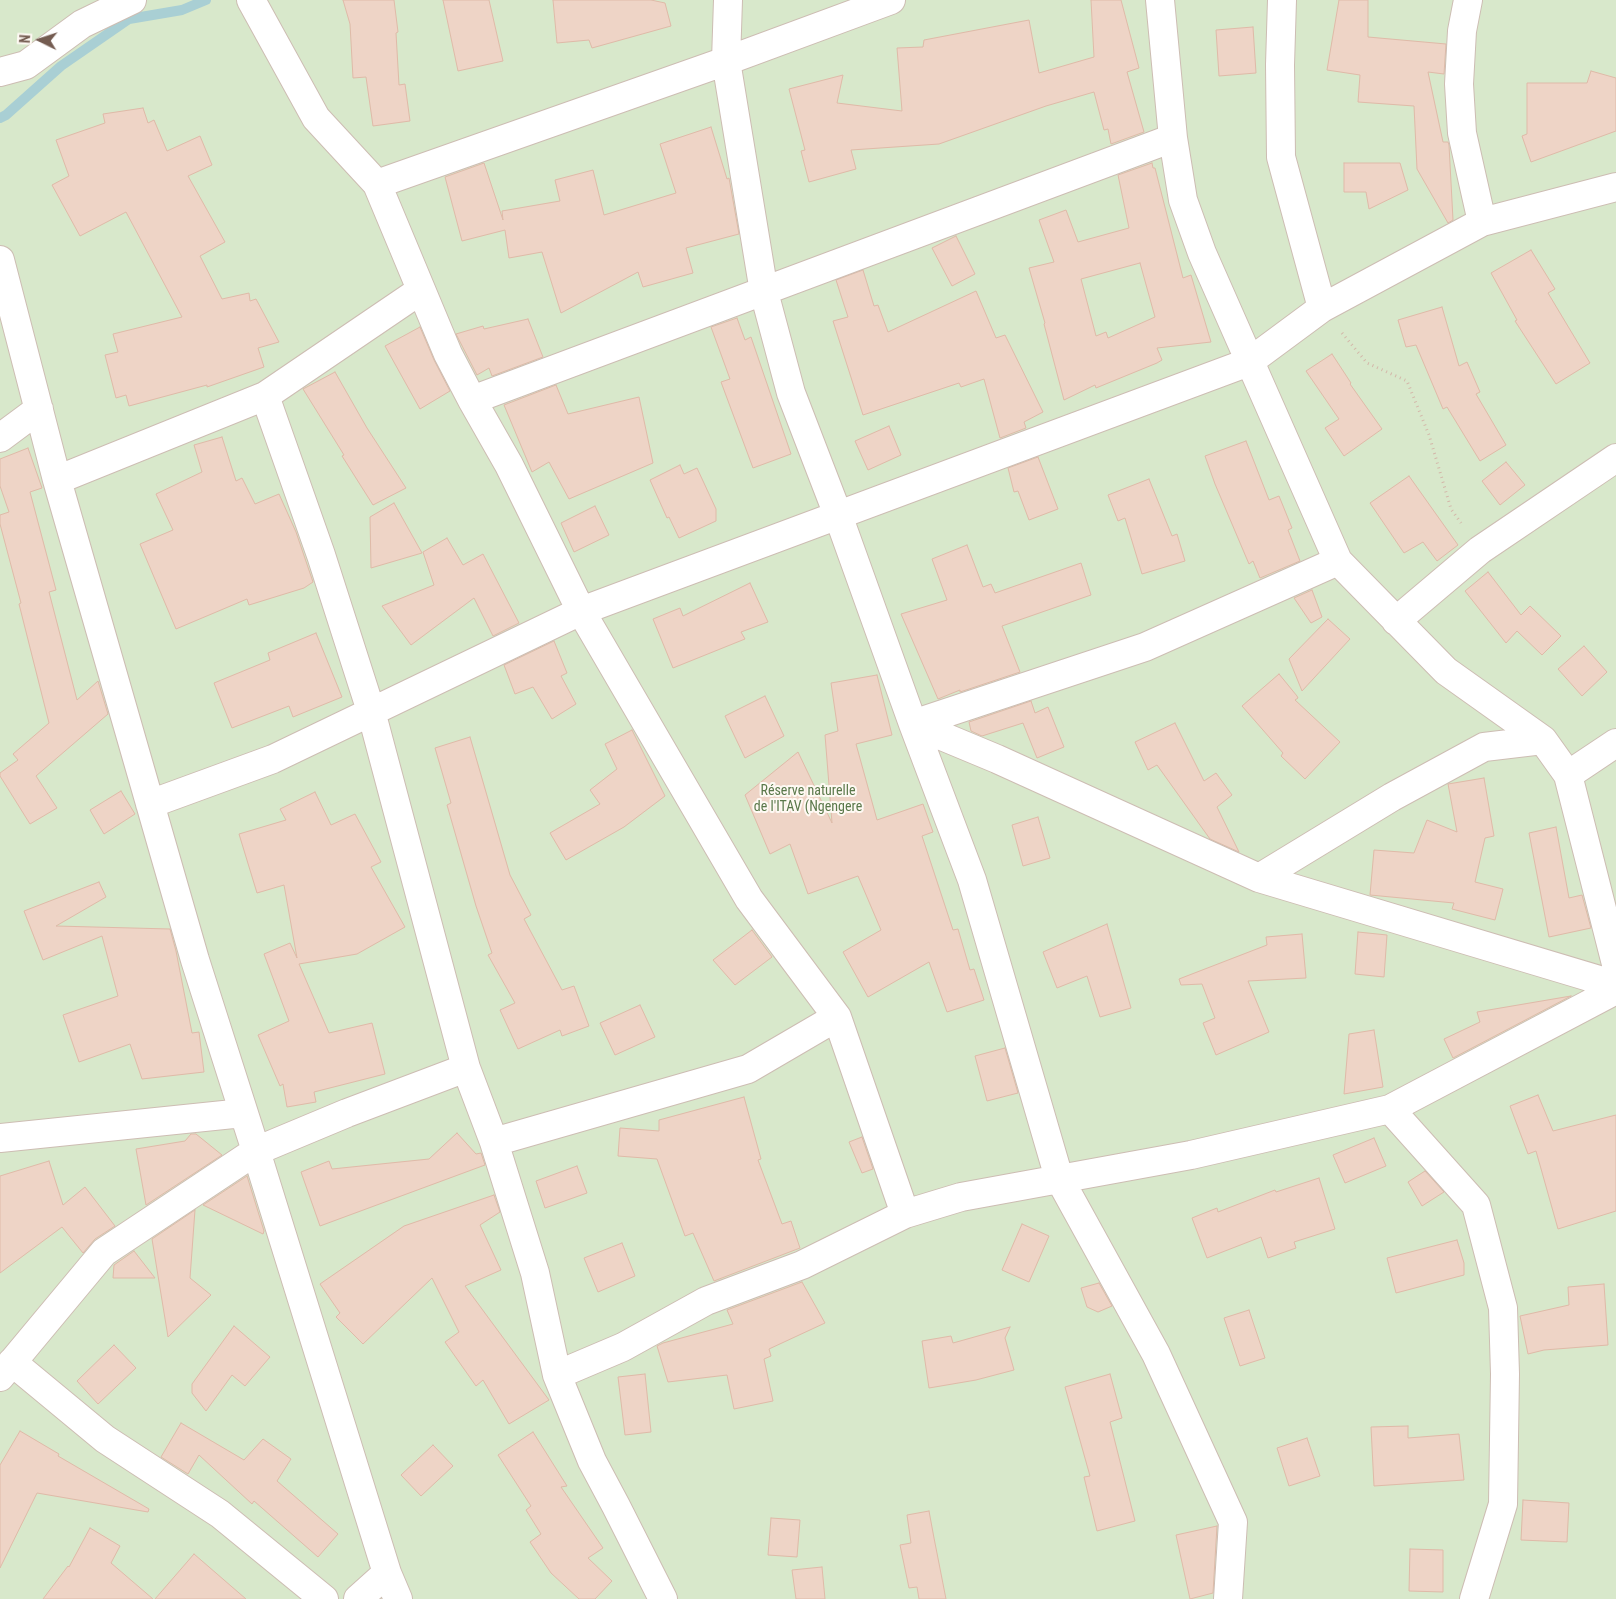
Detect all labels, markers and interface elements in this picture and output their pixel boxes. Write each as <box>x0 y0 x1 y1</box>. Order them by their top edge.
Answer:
north arrow <box>15 15 65 65</box>
text: N <box>17 34 33 44</box>
park label: Réserve naturelle de l'ITAV (Ngengere <box>754 783 862 816</box>

